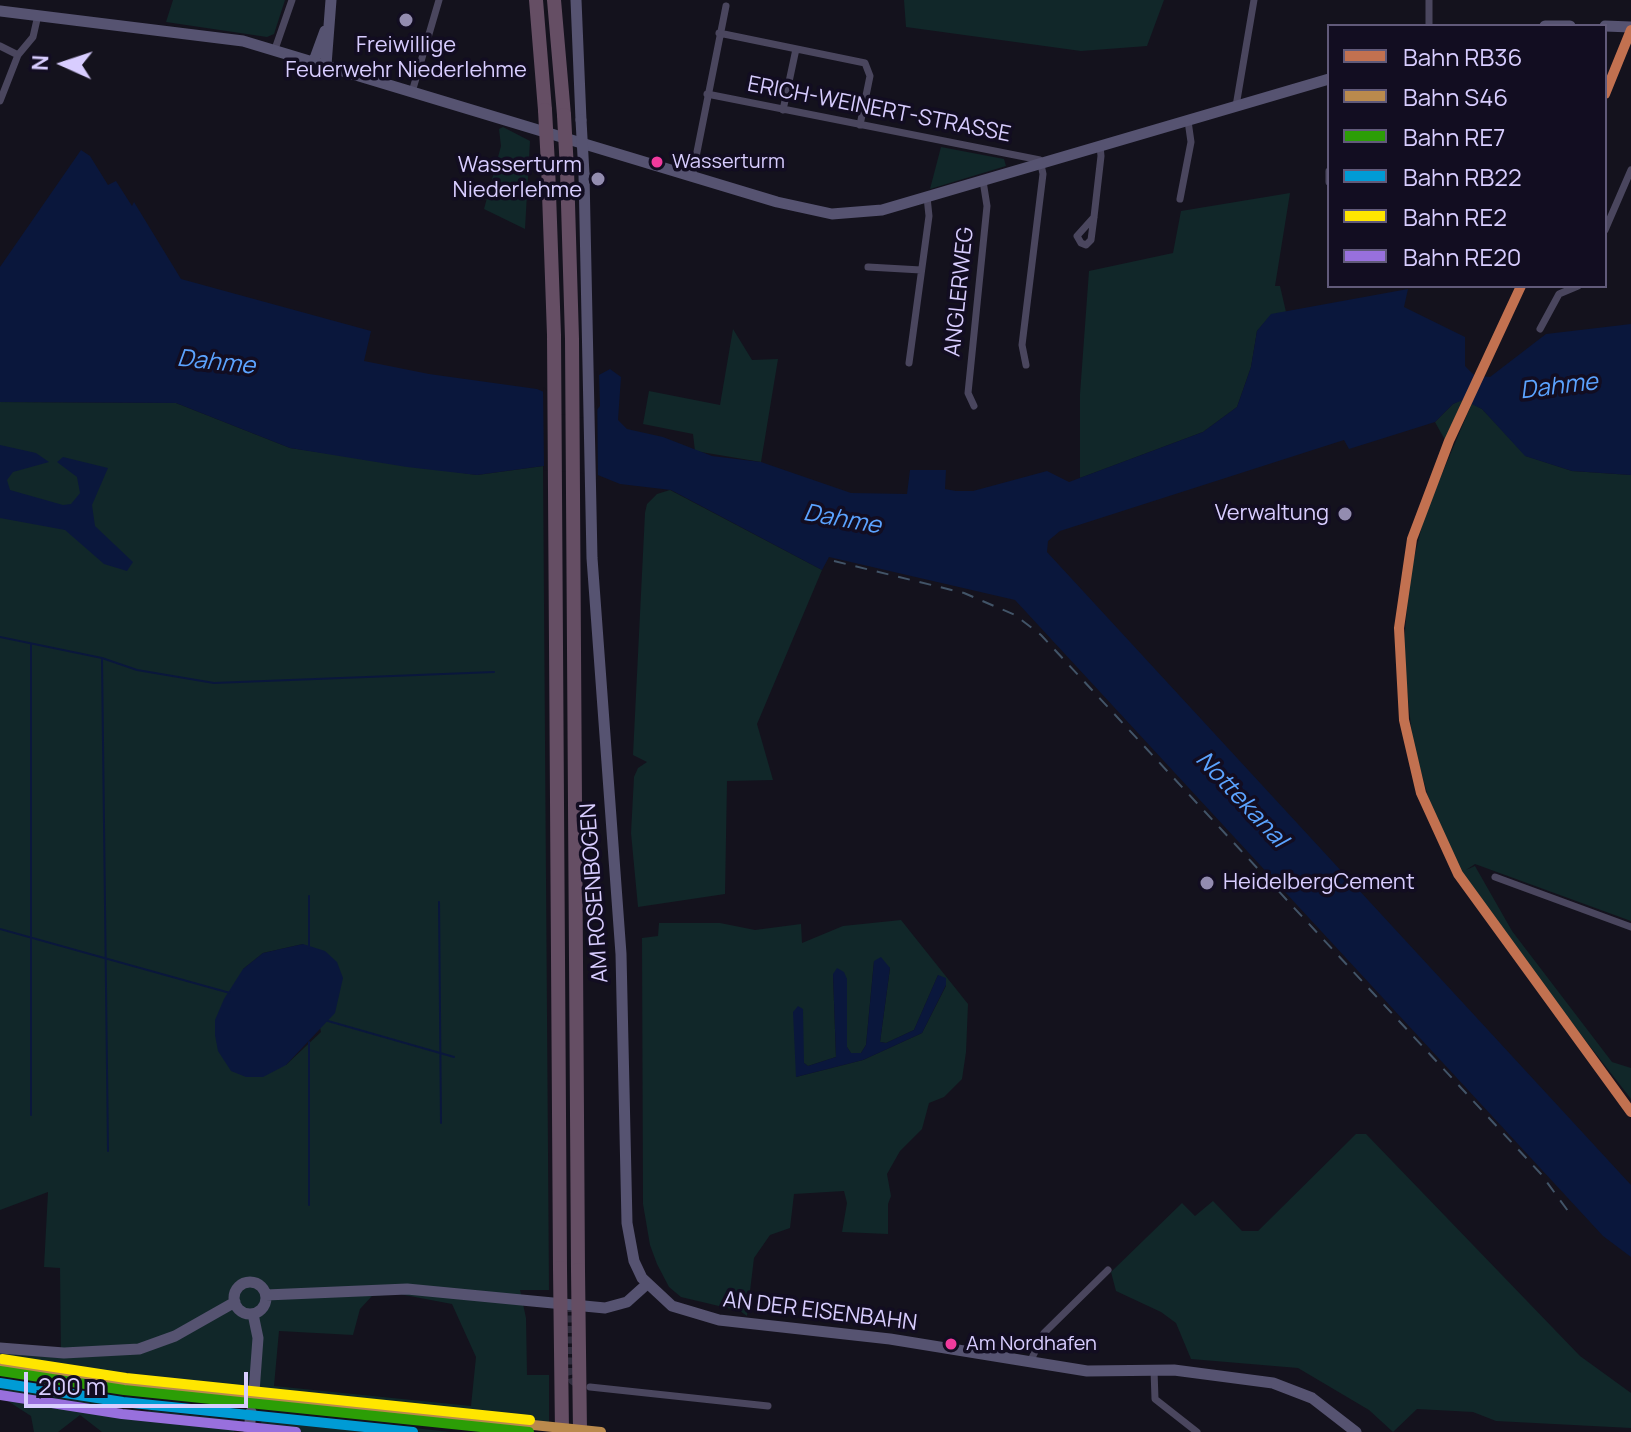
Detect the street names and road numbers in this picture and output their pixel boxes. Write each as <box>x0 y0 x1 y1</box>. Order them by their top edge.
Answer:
street label: ERICH-WEINERT-STRASSE <box>745 71 1013 149</box>
street label: ANGLERWEG <box>940 226 980 358</box>
street label: AM ROSENBOGEN <box>576 802 614 984</box>
street label: AN DER EISENBAHN <box>721 1287 919 1337</box>

